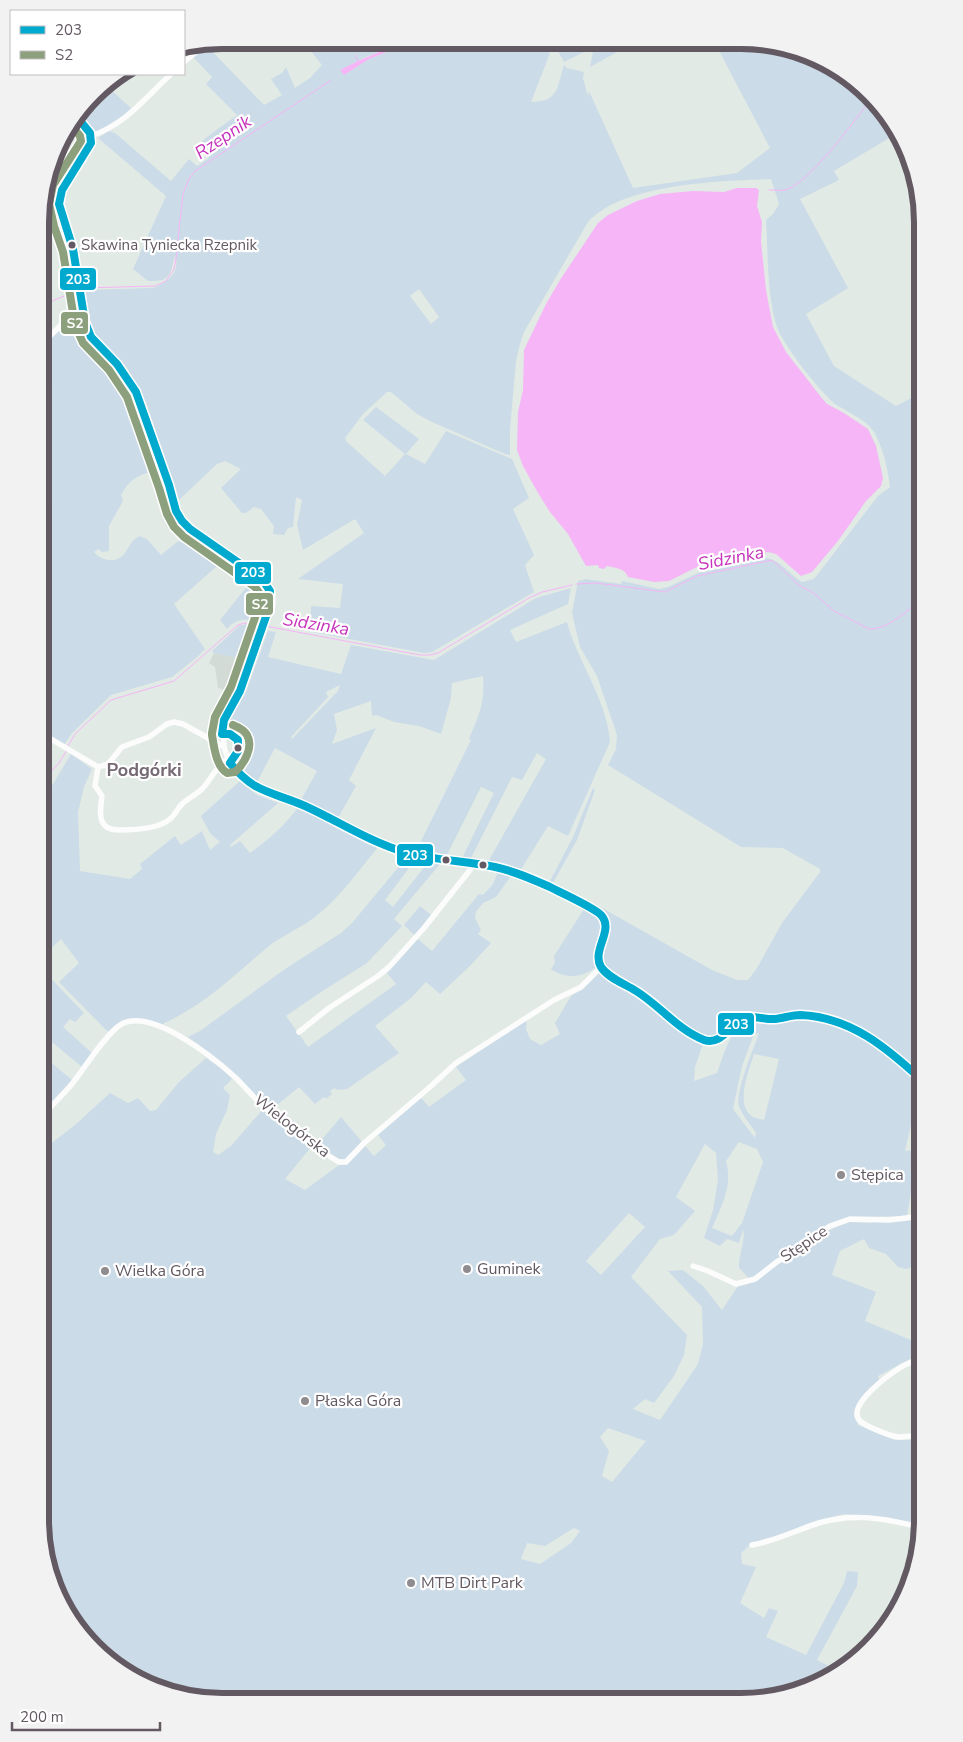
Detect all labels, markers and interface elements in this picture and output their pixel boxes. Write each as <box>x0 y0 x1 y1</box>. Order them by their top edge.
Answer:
legend <box>10 10 185 75</box>
text: 203 <box>55 20 82 40</box>
text: S2 <box>55 45 73 65</box>
water label: Rzepnik <box>190 109 257 165</box>
place label: Skawina Tyniecka Rzepnik <box>81 235 257 255</box>
marker: Skawina Tyniecka Rzepnik <box>67 240 77 250</box>
line badge: 203 <box>59 267 97 291</box>
text: 203 <box>65 270 91 289</box>
line badge: S2 <box>60 311 89 335</box>
text: S2 <box>66 314 84 333</box>
water label: Sidzinka <box>696 540 766 576</box>
line badge: 203 <box>234 561 272 585</box>
text: 203 <box>240 563 266 582</box>
line badge: S2 <box>245 592 274 616</box>
text: S2 <box>251 595 269 614</box>
water label: Sidzinka <box>281 607 351 641</box>
unlabelled marker <box>233 743 243 753</box>
district label: Podgórki <box>107 758 182 782</box>
line badge: 203 <box>396 843 434 867</box>
text: 203 <box>402 846 428 865</box>
unlabelled marker <box>441 855 451 865</box>
unlabelled marker <box>478 860 488 870</box>
line badge: 203 <box>717 1012 755 1036</box>
text: 203 <box>723 1015 749 1034</box>
street label: Wielogórska <box>249 1089 335 1163</box>
place label: Stępica <box>851 1164 904 1186</box>
marker: Stępica <box>835 1169 847 1181</box>
street label: Stępice <box>776 1220 832 1268</box>
place label: Guminek <box>477 1258 542 1280</box>
place label: Wielka Góra <box>115 1260 205 1282</box>
marker: Guminek <box>461 1263 473 1275</box>
marker: Wielka Góra <box>99 1265 111 1277</box>
place label: Płaska Góra <box>315 1390 401 1412</box>
marker: Płaska Góra <box>299 1395 311 1407</box>
place label: MTB Dirt Park <box>421 1572 524 1594</box>
marker: MTB Dirt Park <box>405 1577 417 1589</box>
scale bar <box>12 1700 160 1732</box>
text: 200 m <box>20 1707 64 1727</box>

